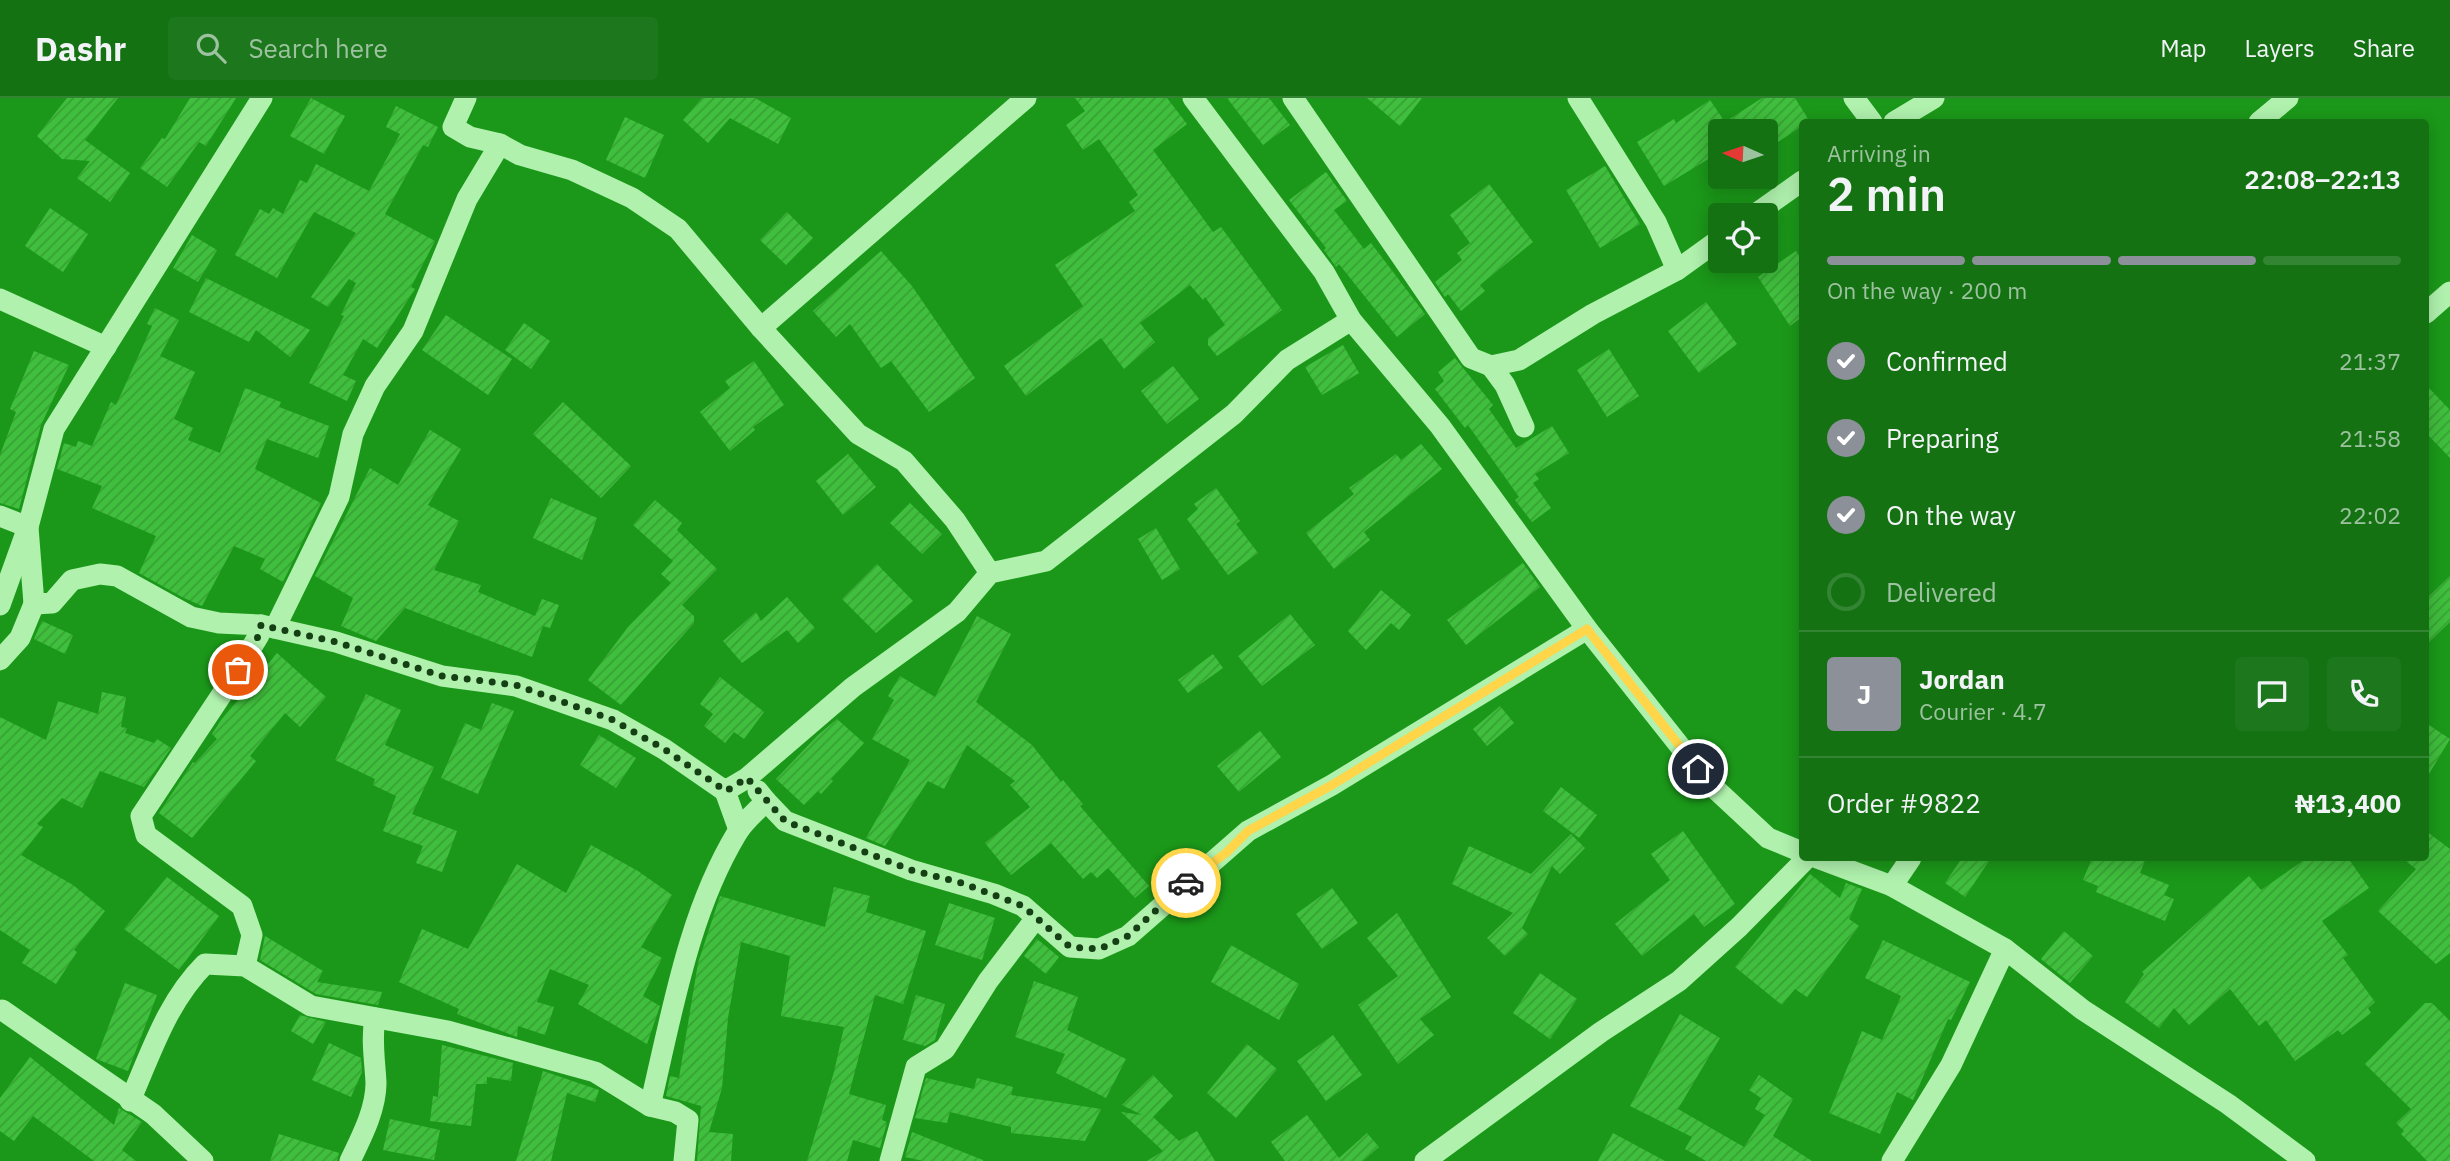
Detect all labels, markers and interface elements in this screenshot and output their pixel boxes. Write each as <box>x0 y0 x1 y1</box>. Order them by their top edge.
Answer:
search box <box>168 17 658 80</box>
text: Dashr <box>35 27 126 70</box>
icon: search <box>192 29 230 67</box>
text: Search here <box>248 31 388 65</box>
text: Map <box>2160 32 2207 64</box>
text: Layers <box>2245 32 2315 64</box>
text: Share <box>2353 32 2415 64</box>
north arrow <box>1708 119 1778 189</box>
map controls <box>1708 119 1778 273</box>
text: Arriving in <box>1827 138 1931 168</box>
text: 22:08–22:13 <box>2244 162 2401 196</box>
text: 2 min <box>1827 164 1946 224</box>
button: locate <box>1708 203 1778 273</box>
text: On the way · 200 m <box>1827 275 2027 305</box>
icon: check <box>1827 342 1865 380</box>
text: Confirmed <box>1886 344 2008 378</box>
text: 21:37 <box>2339 346 2401 376</box>
icon: check <box>1827 419 1865 457</box>
text: Preparing <box>1886 421 1999 455</box>
text: 21:58 <box>2339 423 2401 453</box>
icon: check <box>1827 496 1865 534</box>
text: On the way <box>1886 498 2016 532</box>
text: 22:02 <box>2339 500 2401 530</box>
text: Delivered <box>1886 575 1997 609</box>
pin <box>208 640 268 700</box>
icon: bag <box>219 651 257 689</box>
button: chat <box>2235 657 2309 731</box>
button: phone <box>2327 657 2401 731</box>
text: Jordan <box>1919 662 2005 696</box>
text: J <box>1857 677 1871 711</box>
text: Courier · 4.7 <box>1919 696 2047 726</box>
pin <box>1668 739 1728 799</box>
icon: home <box>1679 750 1717 788</box>
text: Order #9822 <box>1827 786 1981 820</box>
text: ₦13,400 <box>2295 786 2401 820</box>
courier <box>1151 848 1221 918</box>
icon: car <box>1167 864 1205 902</box>

